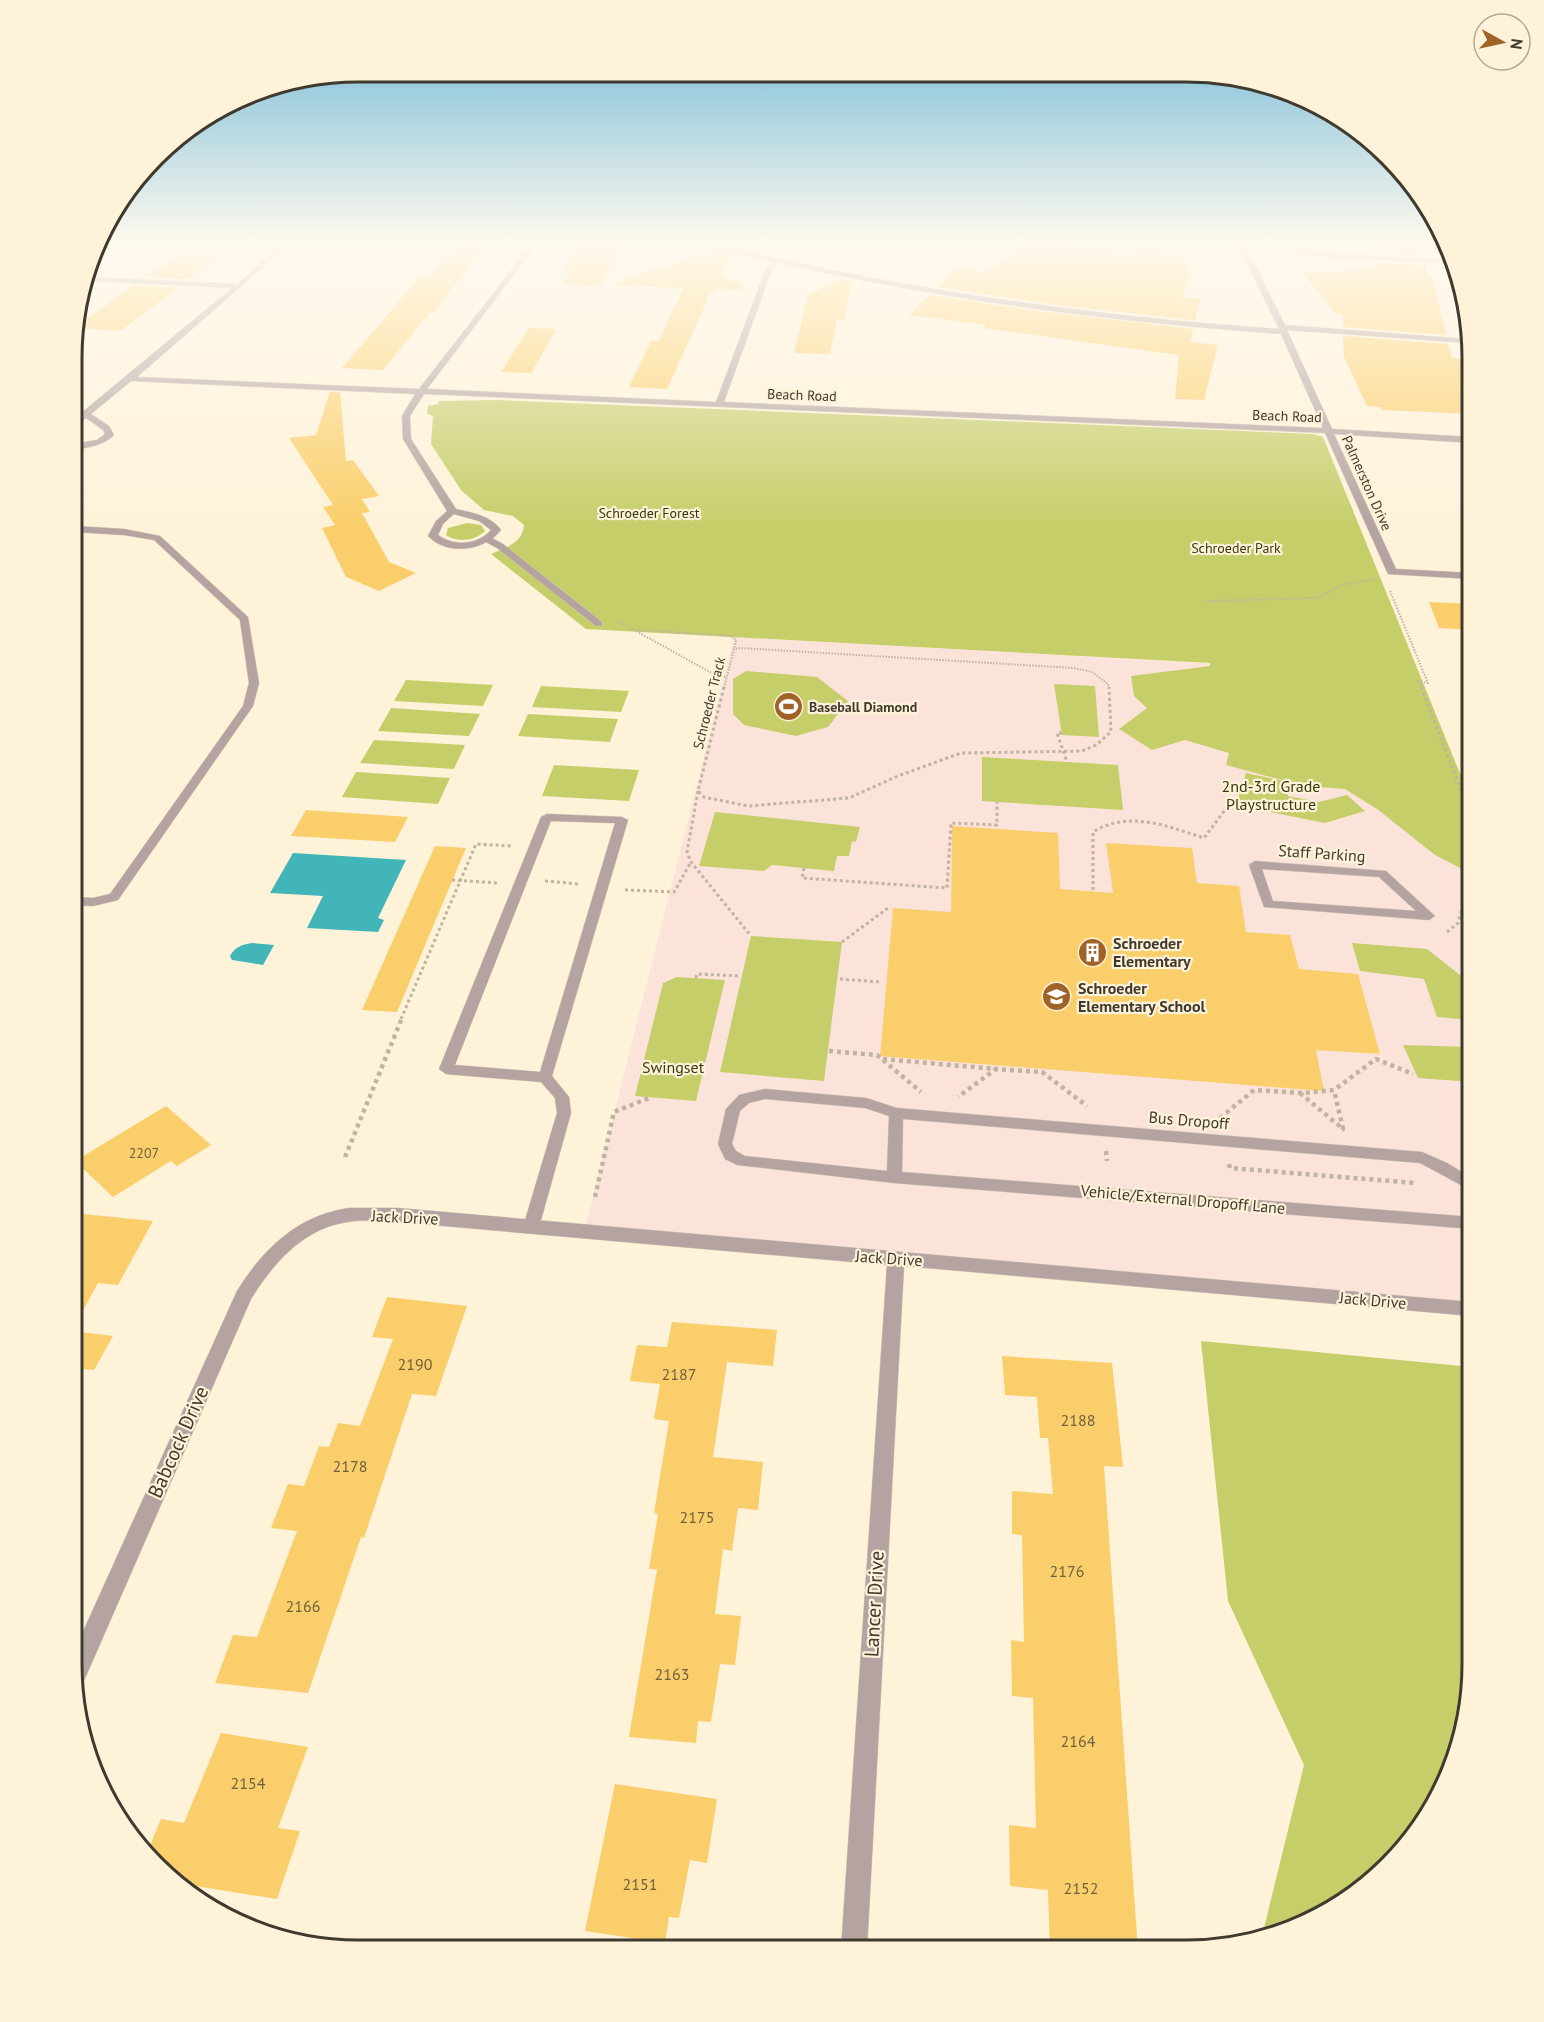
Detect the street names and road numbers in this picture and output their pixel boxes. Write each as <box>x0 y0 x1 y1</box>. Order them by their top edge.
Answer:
street label: Beach Road <box>767 385 837 405</box>
street label: Beach Road <box>1252 406 1322 426</box>
street label: Palmerston Drive <box>1338 433 1396 533</box>
street label: Schroeder Track <box>689 655 729 751</box>
street label: Staff Parking <box>1278 840 1366 866</box>
street label: Bus Dropoff <box>1148 1107 1231 1134</box>
street label: Vehicle/External Dropoff Lane <box>1079 1180 1286 1218</box>
street label: Jack Drive <box>370 1205 439 1229</box>
street label: Jack Drive <box>854 1246 923 1270</box>
street label: Jack Drive <box>1338 1287 1407 1313</box>
street label: Babcock Drive <box>142 1382 214 1502</box>
street label: Lancer Drive <box>858 1550 890 1658</box>

